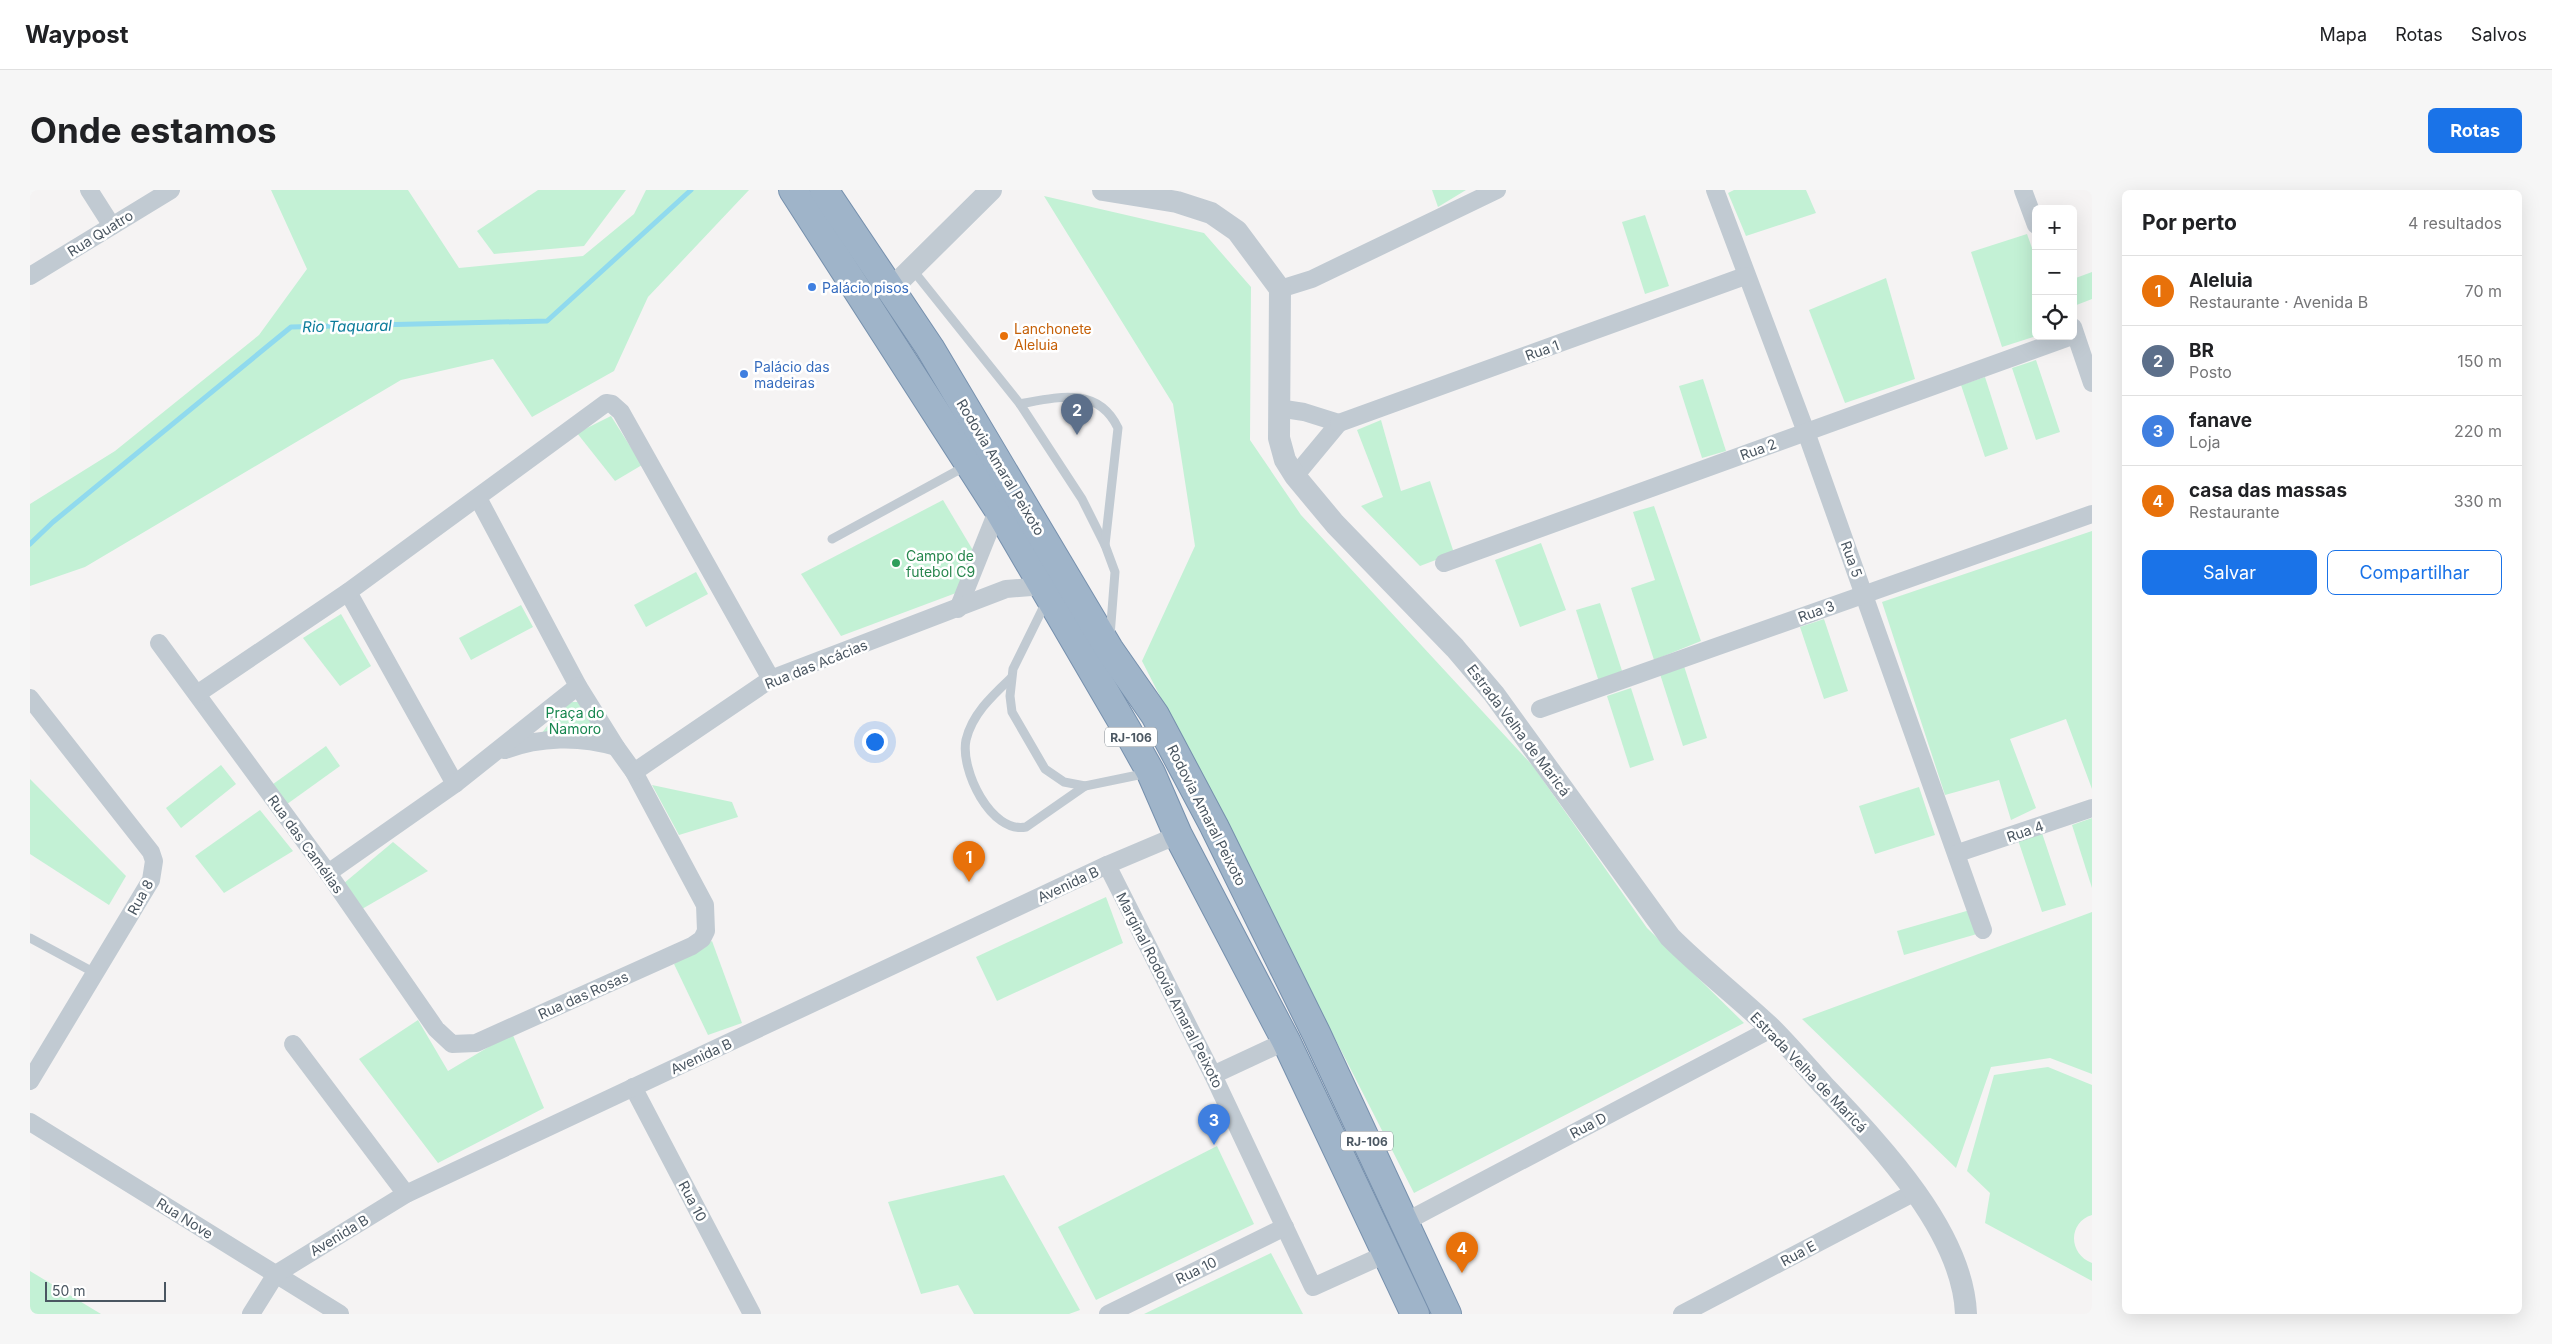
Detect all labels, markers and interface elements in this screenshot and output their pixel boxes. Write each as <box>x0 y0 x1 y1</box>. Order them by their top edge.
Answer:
text: Waypost <box>25 20 129 49</box>
text: Mapa <box>2319 24 2367 45</box>
text: Rotas <box>2395 24 2443 45</box>
text: Salvos <box>2471 24 2527 45</box>
button: Rotas <box>2428 108 2522 153</box>
text: Onde estamos <box>30 109 277 151</box>
map controls <box>2032 205 2077 340</box>
button: + <box>2032 205 2077 250</box>
street label: Rua Quatro <box>64 206 136 260</box>
text: Por perto <box>2142 210 2237 235</box>
text: 4 resultados <box>2408 213 2502 233</box>
button: − <box>2032 250 2077 295</box>
text: Aleluia <box>2189 269 2253 292</box>
place label: Palácio pisos <box>822 279 909 296</box>
marker: Palácio pisos <box>806 281 818 293</box>
text: 1 <box>2155 281 2161 301</box>
text: 70 m <box>2465 281 2502 301</box>
text: Restaurante · Avenida B <box>2189 292 2368 312</box>
button: locate <box>2032 295 2077 340</box>
water label: Rio Taquaral <box>302 316 392 336</box>
place label: Lanchonete Aleluia <box>1014 320 1092 353</box>
marker: Lanchonete Aleluia <box>998 330 1010 342</box>
street label: Rua 1 <box>1523 336 1561 364</box>
text: BR <box>2189 339 2214 362</box>
text: 2 <box>2153 351 2163 371</box>
text: 150 m <box>2457 351 2502 371</box>
place label: Palácio das madeiras <box>754 358 830 391</box>
text: Posto <box>2189 362 2232 382</box>
marker: Palácio das madeiras <box>738 368 750 380</box>
pin: 2 <box>1061 394 1093 435</box>
street label: Rodovia Amaral Peixoto <box>953 396 1049 538</box>
text: fanave <box>2189 409 2252 432</box>
text: 3 <box>2153 421 2163 441</box>
text: 220 m <box>2454 421 2502 441</box>
text: Loja <box>2189 432 2221 452</box>
street label: Rua 2 <box>1737 435 1779 463</box>
text: casa das massas <box>2189 479 2347 502</box>
text: 4 <box>2153 491 2163 511</box>
text: 330 m <box>2454 491 2502 511</box>
text: Restaurante <box>2189 502 2279 522</box>
street label: Rua 5 <box>1838 538 1866 580</box>
place label: Campo de futebol C9 <box>906 547 975 580</box>
button: Salvar <box>2142 550 2317 595</box>
button: Compartilhar <box>2327 550 2502 595</box>
marker: Campo de futebol C9 <box>890 557 902 569</box>
street label: Rua 3 <box>1795 597 1837 625</box>
street label: Rua das Acácias <box>762 636 870 692</box>
street label: Estrada Velha de Maricá <box>1464 661 1574 799</box>
park label: Praça do Namoro <box>546 704 604 737</box>
road number: RJ-106 <box>1105 728 1157 746</box>
your location <box>862 729 888 755</box>
street label: Rodovia Amaral Peixoto <box>1164 742 1250 888</box>
street label: Rua das Camélias <box>265 792 347 896</box>
street label: Rua 4 <box>2004 817 2046 845</box>
pin: 1 <box>953 841 985 882</box>
street label: Avenida B <box>1035 862 1101 906</box>
street label: Rua 8 <box>123 876 157 918</box>
street label: Marginal Rodovia Amaral Peixoto <box>1113 889 1227 1091</box>
street label: Rua das Rosas <box>535 968 631 1022</box>
street label: Estrada Velha de Maricá <box>1747 1008 1871 1136</box>
street label: Avenida B <box>668 1034 734 1078</box>
pin: 3 <box>1198 1104 1230 1145</box>
street label: Rua D <box>1567 1108 1609 1142</box>
road number: RJ-106 <box>1341 1131 1393 1150</box>
street label: Rua 10 <box>675 1178 711 1224</box>
street label: Rua Nove <box>154 1194 216 1242</box>
street label: Avenida B <box>306 1211 372 1259</box>
pin: 4 <box>1446 1232 1478 1273</box>
street label: Rua E <box>1777 1237 1819 1269</box>
street label: Rua 10 <box>1173 1253 1219 1287</box>
scale bar <box>45 1279 166 1302</box>
text: 50 m <box>52 1282 86 1299</box>

